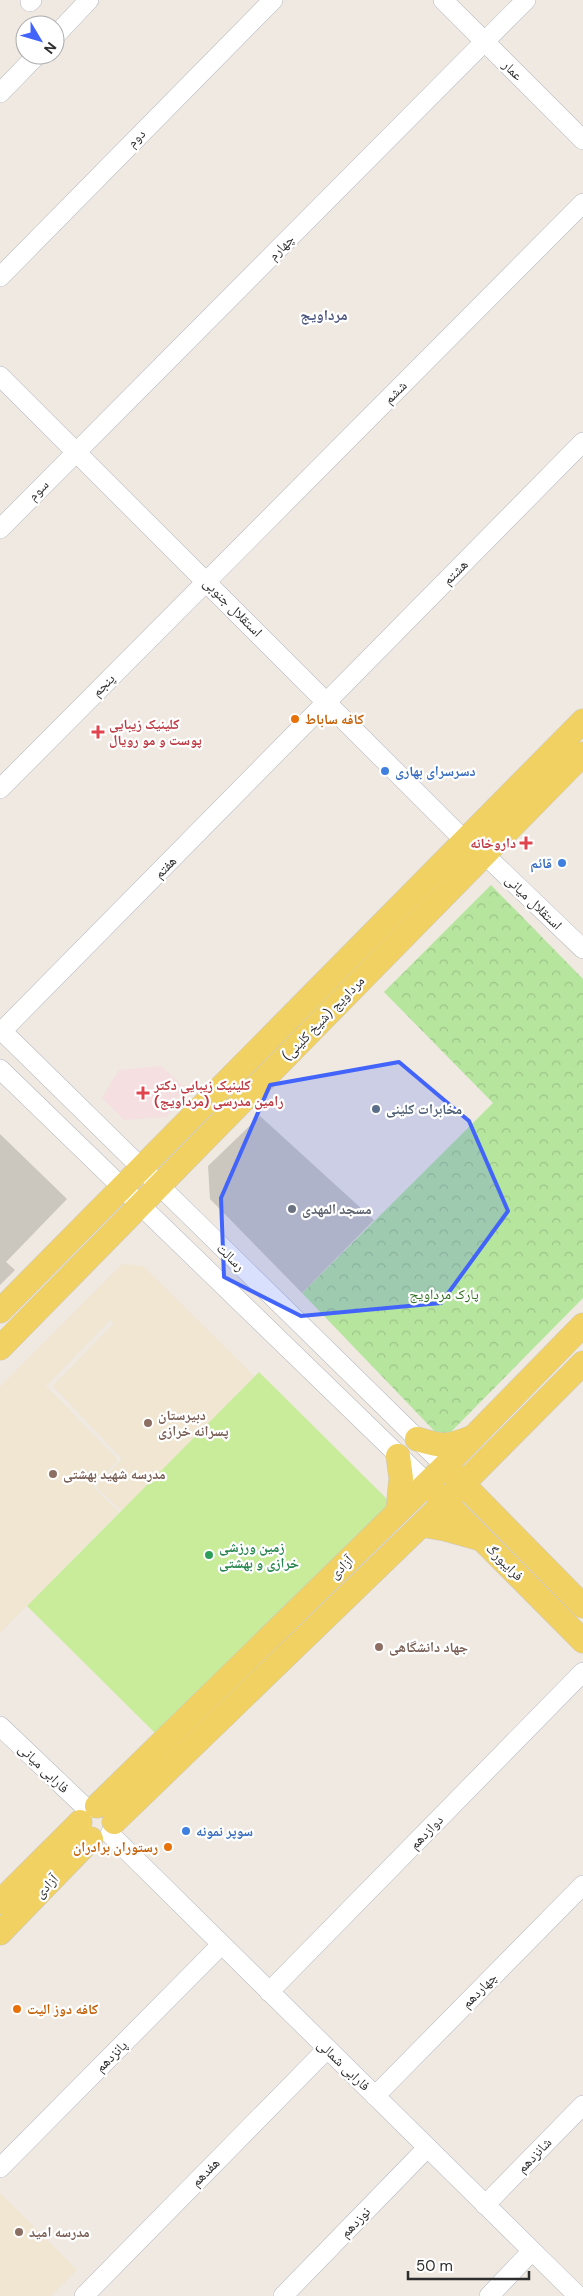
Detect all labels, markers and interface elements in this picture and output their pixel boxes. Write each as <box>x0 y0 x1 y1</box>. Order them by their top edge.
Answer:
north arrow <box>15 15 65 65</box>
text: N <box>40 38 60 58</box>
street label: عمار <box>498 55 527 84</box>
street label: دوم <box>123 125 150 152</box>
street label: چهارم <box>264 230 299 265</box>
district label: مرداویج <box>300 305 348 325</box>
street label: ششم <box>379 376 411 408</box>
street label: سوم <box>24 476 53 505</box>
street label: هشتم <box>438 555 472 589</box>
street label: استقلال جنوبی <box>200 574 266 640</box>
street label: پنجم <box>88 669 119 701</box>
place label: کافه ساباط <box>305 710 364 728</box>
marker: کافه ساباط <box>289 713 301 725</box>
place label: کلینیک زیبایی پوست و مو رویال <box>109 715 202 749</box>
marker: کلینیک زیبایی پوست و مو رویال <box>91 725 105 739</box>
place label: دسرسرای بهاری <box>395 762 476 780</box>
marker: دسرسرای بهاری <box>379 765 391 777</box>
place label: داروخانه <box>470 834 516 852</box>
marker: داروخانه <box>520 837 532 849</box>
street label: هفتم <box>150 852 181 883</box>
place label: قائم <box>530 854 552 873</box>
marker: قائم <box>556 857 568 869</box>
street label: استقلال میانی <box>502 871 566 933</box>
street label: مرداویج (شیخ کلینی) <box>278 972 369 1065</box>
place label: کلینیک زیبایی دکتر رامین مدرسی (مرداویج) <box>153 1076 284 1110</box>
marker: کلینیک زیبایی دکتر رامین مدرسی (مرداویج) <box>136 1086 150 1100</box>
place label: مخابرات کلینی <box>386 1100 462 1118</box>
marker: مخابرات کلینی <box>370 1103 382 1115</box>
place label: مسجد المهدی <box>302 1200 372 1218</box>
marker: مسجد المهدی <box>286 1203 298 1215</box>
street label: رسالت <box>213 1239 249 1275</box>
park label: پارک مرداویج <box>409 1285 479 1304</box>
place label: دبیرستان پسرانه خرازی <box>158 1406 229 1440</box>
marker: دبیرستان پسرانه خرازی <box>142 1417 154 1429</box>
place label: مدرسه شهید بهشتی <box>63 1465 166 1483</box>
marker: مدرسه شهید بهشتی <box>47 1468 59 1480</box>
place label: زمین ورزشی خرازی و بهشتی <box>219 1538 299 1572</box>
street label: فرایبورگ <box>482 1539 528 1585</box>
marker: زمین ورزشی خرازی و بهشتی <box>203 1549 215 1561</box>
street label: آزادی <box>325 1551 357 1583</box>
place label: جهاد دانشگاهی <box>389 1638 468 1656</box>
marker: جهاد دانشگاهی <box>373 1641 385 1653</box>
street label: فارابی میانی <box>15 1739 73 1797</box>
street label: دوازدهم <box>405 1811 448 1854</box>
place label: سوپر نمونه <box>196 1822 253 1840</box>
marker: سوپر نمونه <box>180 1825 192 1837</box>
place label: رستوران برادران <box>73 1838 158 1856</box>
marker: رستوران برادران <box>162 1841 174 1853</box>
street label: آزادی <box>30 1870 62 1902</box>
street label: چهاردهم <box>457 1968 502 2012</box>
place label: کافه دوز الیت <box>27 2000 98 2018</box>
marker: کافه دوز الیت <box>11 2003 23 2015</box>
street label: فارابی شمالی <box>314 2035 374 2095</box>
street label: پانزدهم <box>91 2036 132 2077</box>
street label: شانزدهم <box>513 2133 556 2177</box>
street label: هفدهم <box>187 2154 224 2191</box>
street label: نوزدهم <box>336 2203 375 2242</box>
place label: مدرسه امید <box>29 2223 90 2241</box>
marker: مدرسه امید <box>13 2226 25 2238</box>
scale bar <box>408 2248 529 2280</box>
text: 50 m <box>416 2256 453 2276</box>

